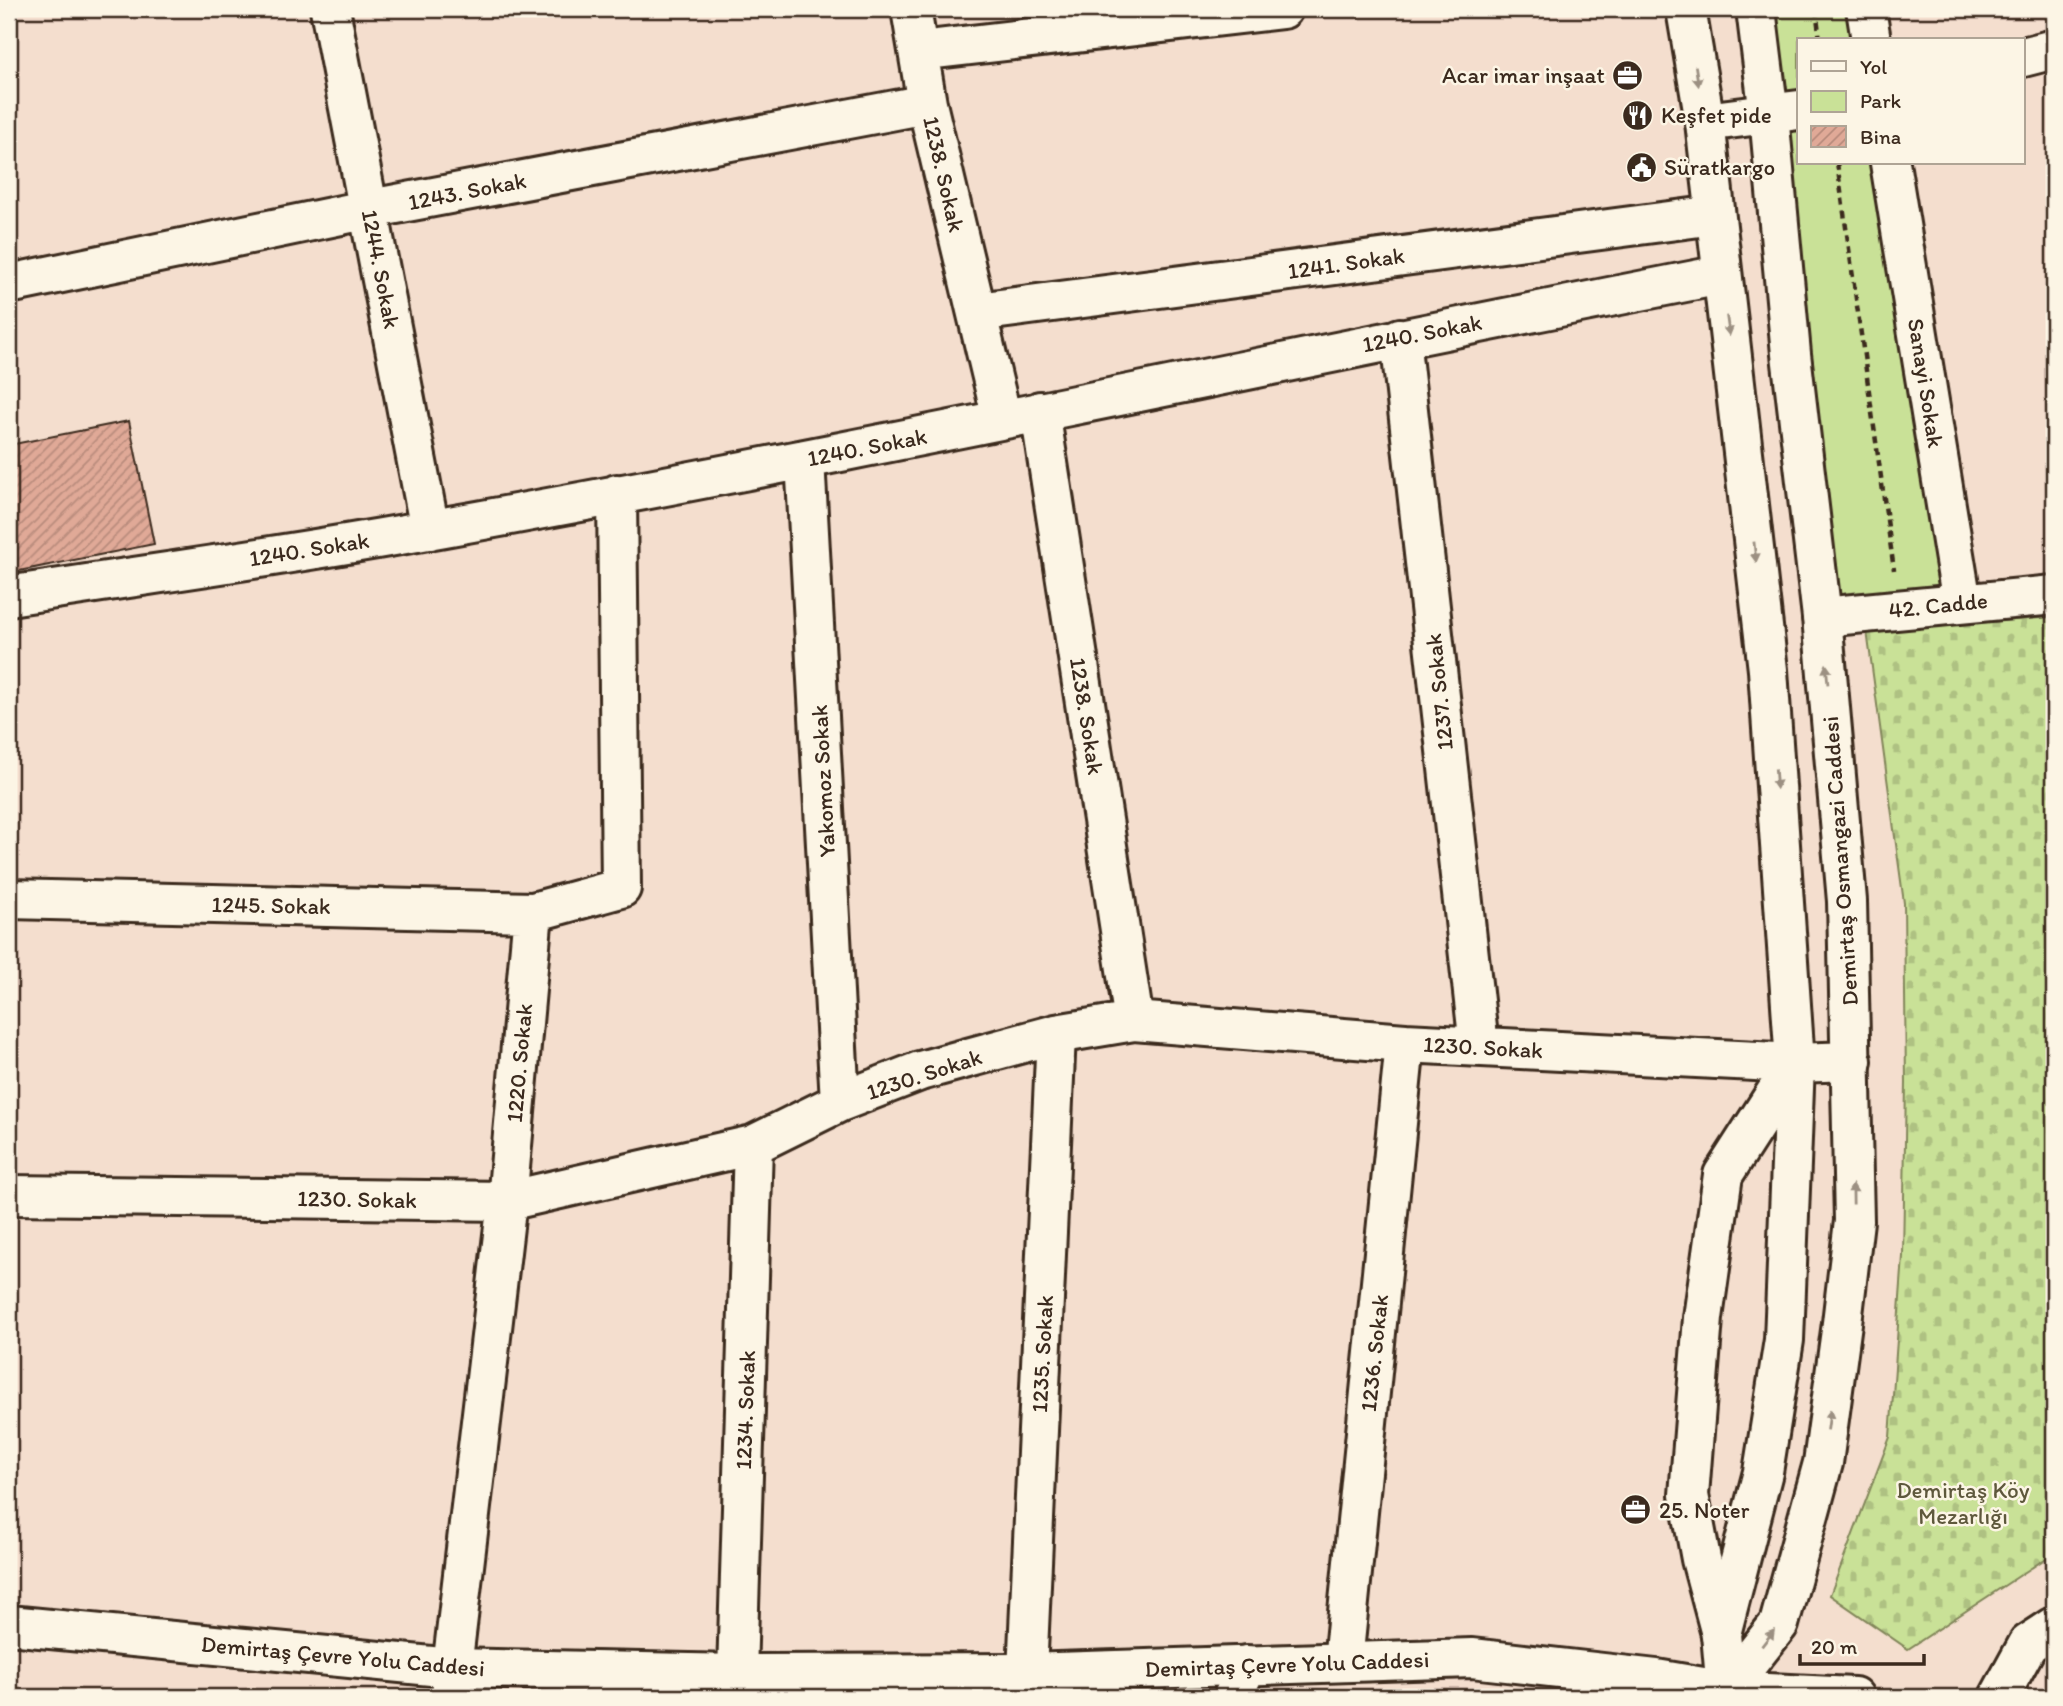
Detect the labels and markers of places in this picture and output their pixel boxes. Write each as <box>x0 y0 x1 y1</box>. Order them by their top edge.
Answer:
office icon: Acar imar inşaat <box>1611 58 1645 92</box>
place label: Acar imar inşaat <box>1442 61 1605 89</box>
restaurant icon: Keşfet pide <box>1621 98 1655 132</box>
place label: Keşfet pide <box>1661 101 1772 129</box>
public building icon: Süratkargo <box>1624 150 1658 184</box>
place label: Süratkargo <box>1664 153 1775 181</box>
office icon: 25. Noter <box>1619 1493 1653 1527</box>
place label: 25. Noter <box>1659 1496 1750 1524</box>

